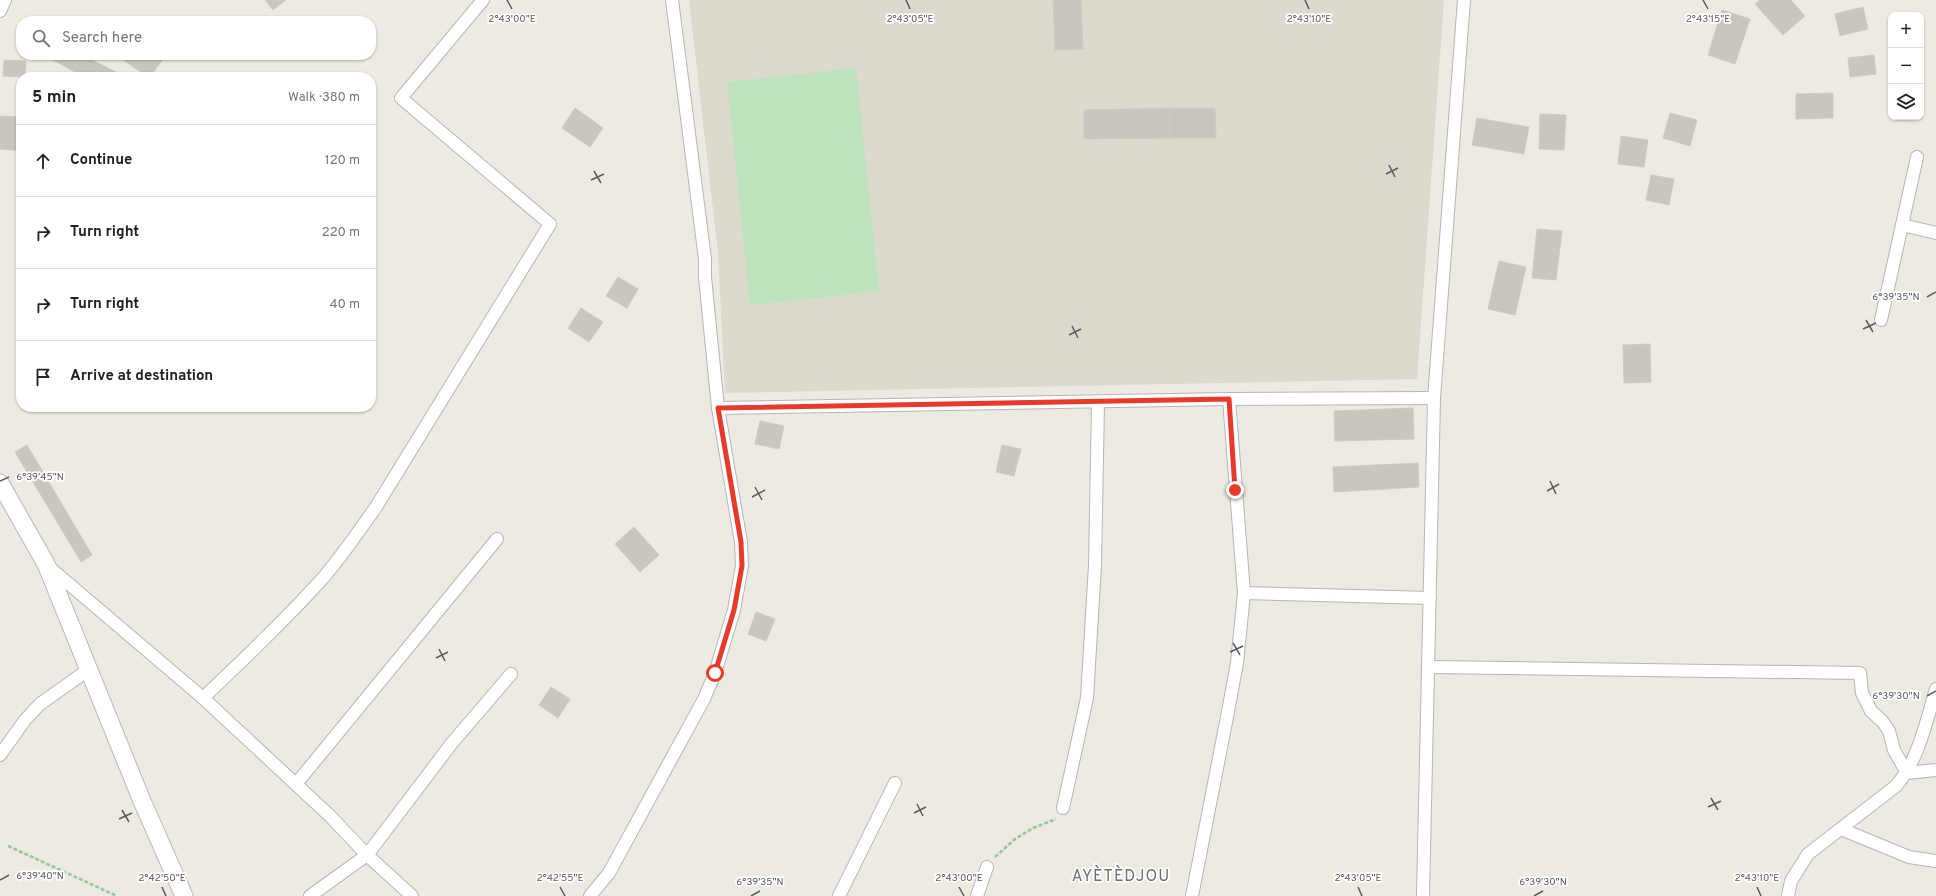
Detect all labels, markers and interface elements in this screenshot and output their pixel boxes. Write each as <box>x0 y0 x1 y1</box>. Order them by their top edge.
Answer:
map controls <box>1888 12 1924 120</box>
button: + <box>1888 12 1924 48</box>
text: 2°43'00"E <box>488 13 536 26</box>
text: 2°43'05"E <box>886 13 934 26</box>
text: 2°43'10"E <box>1287 13 1331 26</box>
text: 2°43'15"E <box>1686 13 1730 26</box>
search box <box>16 16 376 60</box>
icon: search <box>30 27 52 49</box>
text: Search here <box>62 29 142 48</box>
button: − <box>1888 48 1924 84</box>
button: layers <box>1888 84 1924 120</box>
text: 5 min <box>32 87 76 109</box>
text: Walk · 380 m <box>288 90 360 106</box>
icon: ahead <box>32 150 54 172</box>
text: Continue <box>70 151 132 170</box>
text: 120 m <box>325 153 360 169</box>
icon: right <box>32 222 54 244</box>
text: Turn right <box>70 223 139 242</box>
text: 220 m <box>322 225 360 241</box>
text: 6°39'35"N <box>1872 291 1920 304</box>
icon: right <box>32 294 54 316</box>
text: Turn right <box>70 295 139 314</box>
text: 40 m <box>330 297 360 313</box>
icon: arrive <box>32 366 54 388</box>
text: Arrive at destination <box>70 367 213 386</box>
text: 6°39'45"N <box>16 471 64 484</box>
route end <box>1226 481 1244 499</box>
route start <box>706 664 724 682</box>
text: 6°39'30"N <box>1872 690 1920 703</box>
district label: AYÈTÈDJOU <box>1072 865 1170 887</box>
text: 6°39'40"N <box>16 870 64 883</box>
text: 2°42'50"E <box>138 872 186 885</box>
text: 2°42'55"E <box>536 872 584 885</box>
text: 2°43'00"E <box>935 872 983 885</box>
text: 2°43'05"E <box>1334 872 1382 885</box>
text: 2°43'10"E <box>1735 872 1779 885</box>
text: 6°39'35"N <box>736 876 784 889</box>
text: 6°39'30"N <box>1519 876 1567 889</box>

